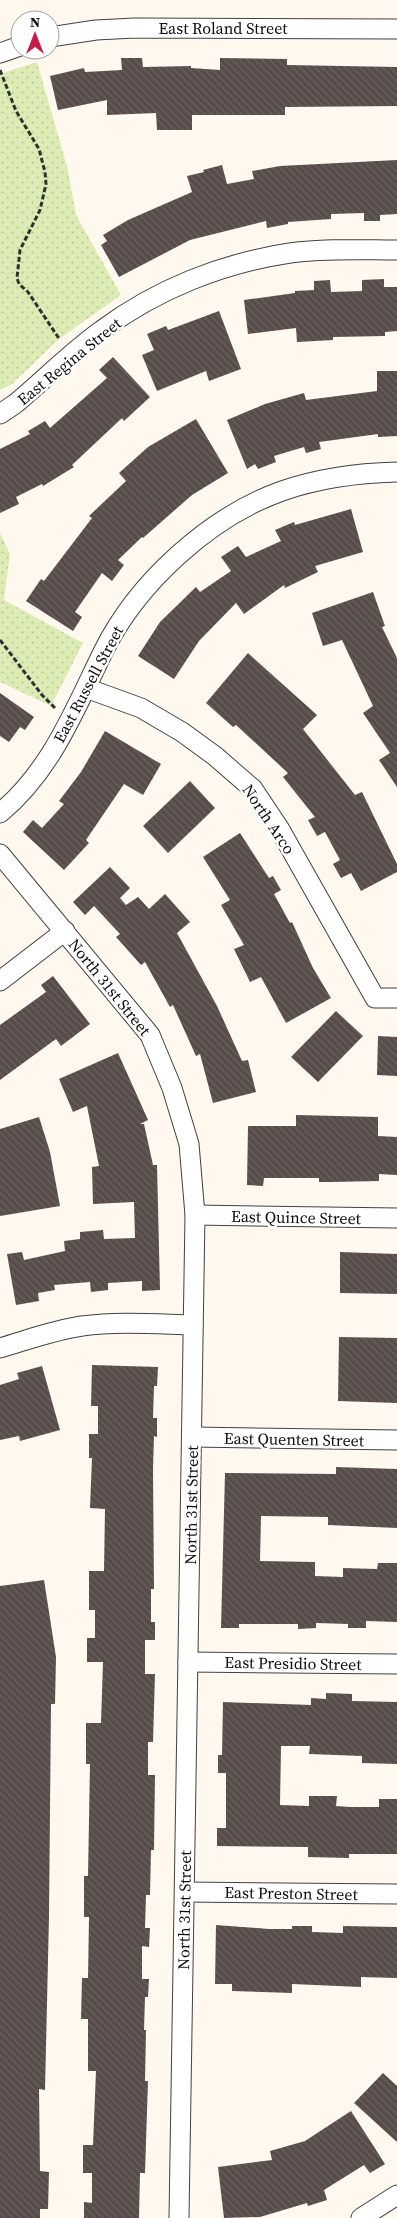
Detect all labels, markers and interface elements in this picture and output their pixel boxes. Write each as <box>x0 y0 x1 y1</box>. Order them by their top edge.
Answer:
north arrow <box>10 10 60 60</box>
text: N <box>30 12 40 32</box>
street label: East Roland Street <box>158 17 288 39</box>
street label: East Regina Street <box>12 312 126 410</box>
street label: East Russell Street <box>48 621 129 746</box>
street label: North Arco <box>238 780 301 858</box>
street label: North 31st Street <box>64 934 157 1041</box>
street label: East Quince Street <box>231 1205 362 1229</box>
street label: East Quenten Street <box>224 1427 365 1451</box>
street label: North 31st Street <box>179 1444 203 1565</box>
street label: East Presidio Street <box>224 1651 363 1675</box>
street label: North 31st Street <box>172 1849 196 1970</box>
street label: East Preston Street <box>224 1881 359 1905</box>

